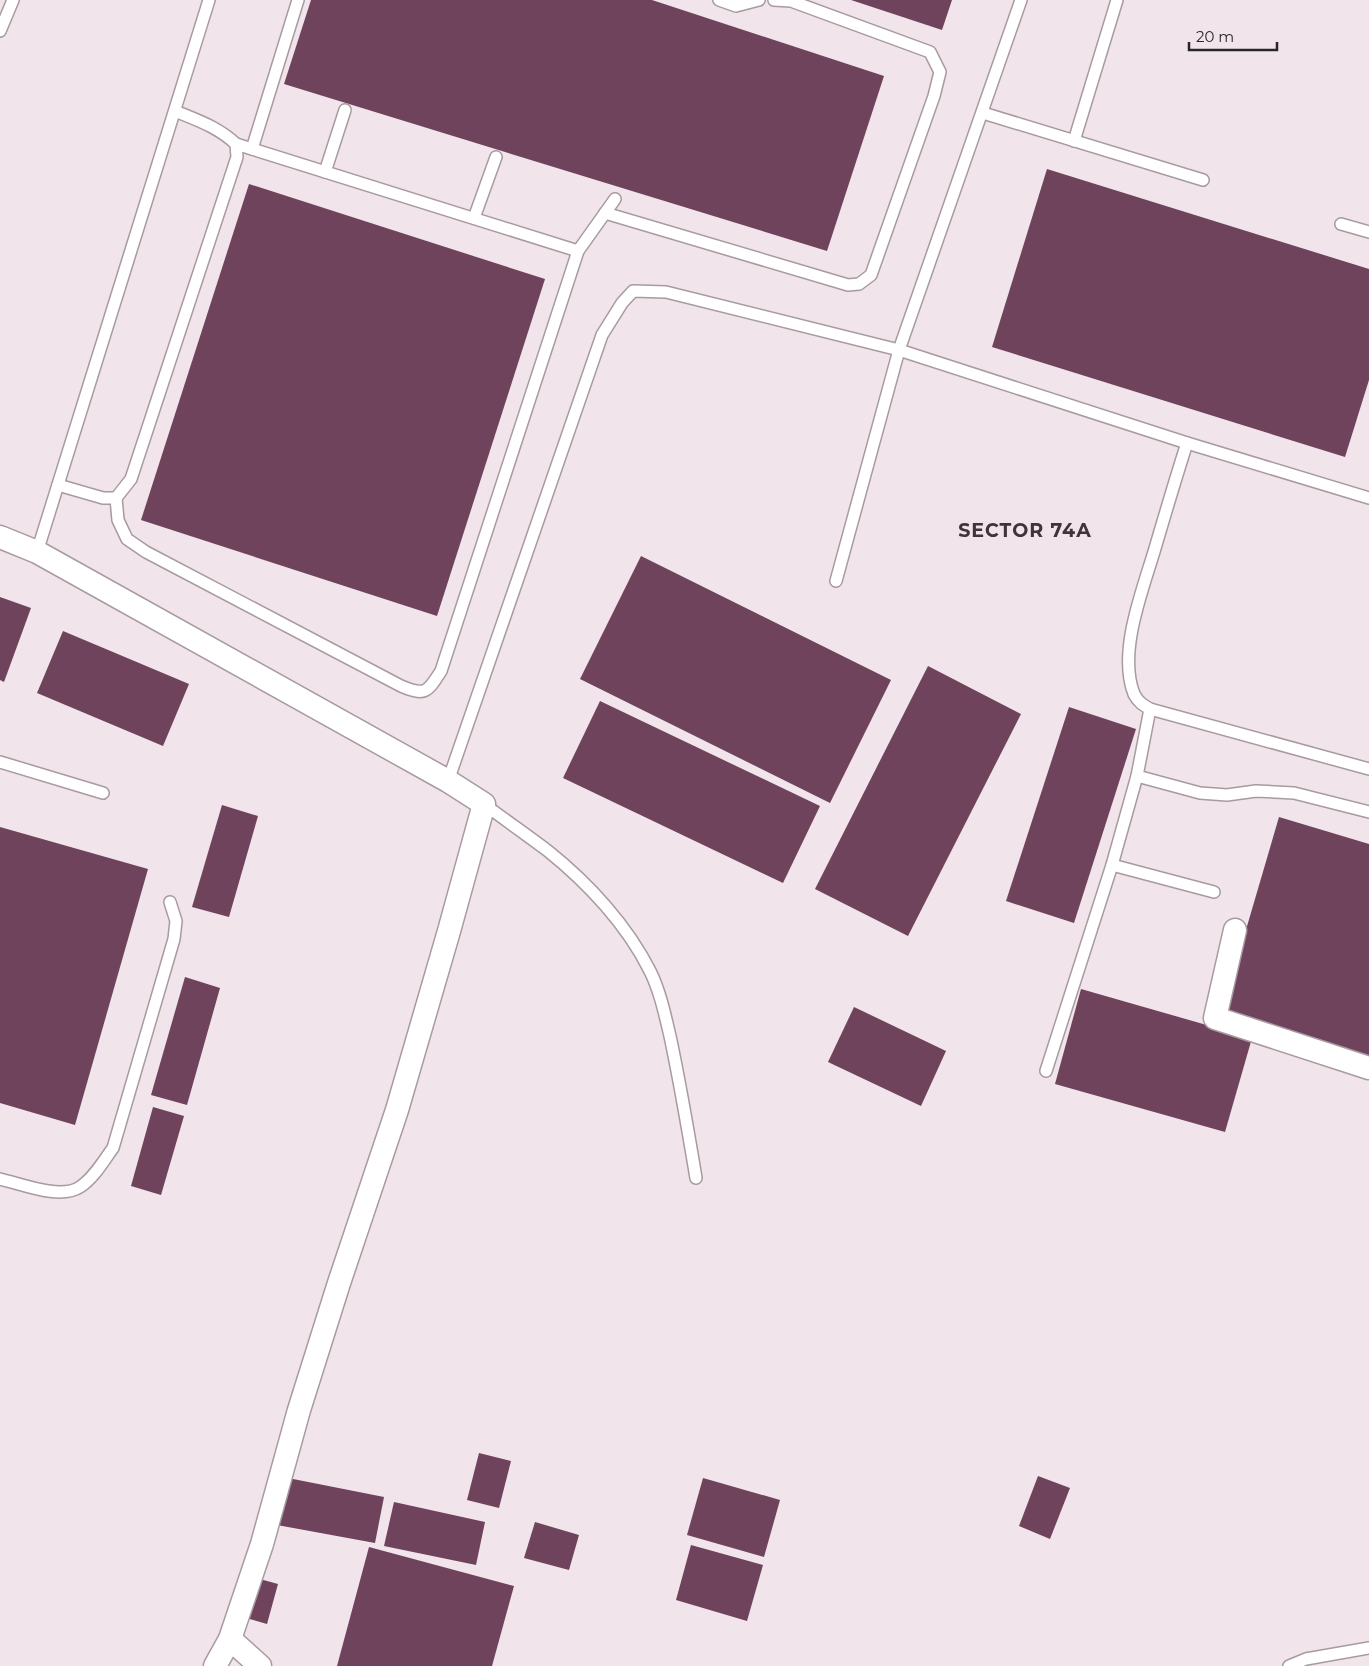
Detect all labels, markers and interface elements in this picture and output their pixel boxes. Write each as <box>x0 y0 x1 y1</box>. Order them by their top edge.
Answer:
scale bar <box>1189 20 1276 52</box>
text: 20 m <box>1196 27 1234 46</box>
district label: SECTOR 74A <box>958 519 1092 542</box>

